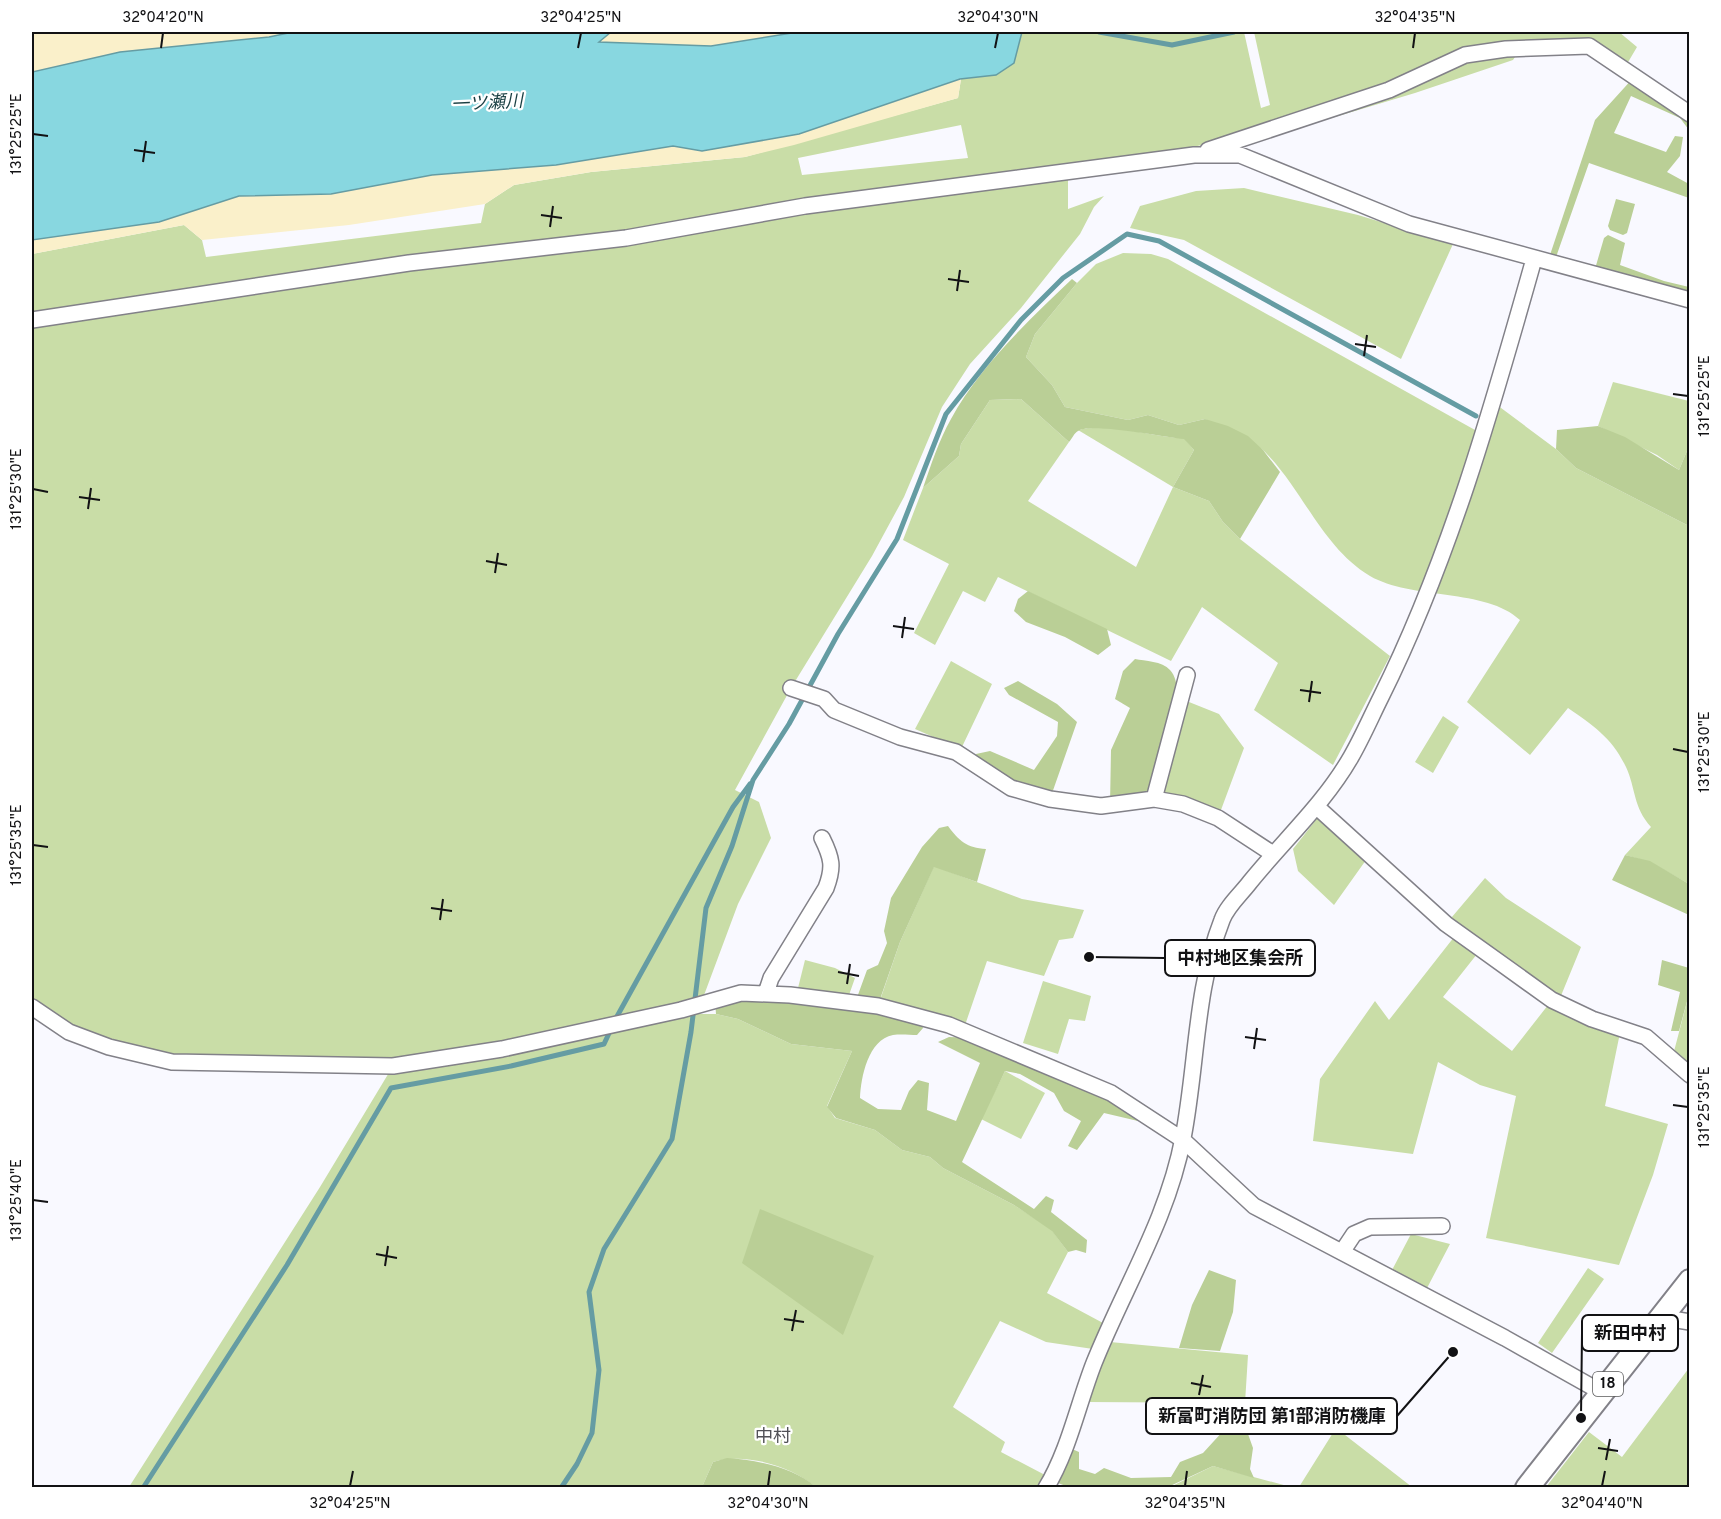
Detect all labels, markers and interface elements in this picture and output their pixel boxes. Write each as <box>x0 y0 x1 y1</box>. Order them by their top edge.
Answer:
text: 32°04'20"N <box>122 9 204 28</box>
text: 32°04'25"N <box>540 9 622 28</box>
text: 32°04'30"N <box>957 9 1039 28</box>
text: 32°04'35"N <box>1374 9 1456 28</box>
water label: 一ツ瀬川 <box>450 91 526 117</box>
text: 131°25'25"E <box>8 93 27 175</box>
text: 131°25'25"E <box>1696 355 1715 437</box>
text: 131°25'30"E <box>8 448 27 530</box>
text: 131°25'30"E <box>1696 711 1715 793</box>
text: 131°25'35"E <box>8 804 27 886</box>
callout: 中村地区集会所 <box>1165 940 1315 976</box>
text: 中村地区集会所 <box>1177 948 1303 971</box>
text: 131°25'35"E <box>1696 1066 1715 1148</box>
text: 131°25'40"E <box>8 1159 27 1241</box>
callout: 新田中村 <box>1582 1315 1678 1351</box>
text: 新田中村 <box>1594 1323 1666 1346</box>
road number: 18 <box>1593 1372 1623 1396</box>
callout: 新富町消防団 第1部消防機庫 <box>1146 1398 1397 1434</box>
text: 新富町消防団 第1部消防機庫 <box>1158 1406 1386 1429</box>
district label: 中村 <box>755 1426 791 1449</box>
text: 32°04'25"N <box>309 1495 391 1514</box>
text: 32°04'30"N <box>727 1495 809 1514</box>
text: 32°04'35"N <box>1144 1495 1226 1514</box>
text: 32°04'40"N <box>1561 1495 1643 1514</box>

